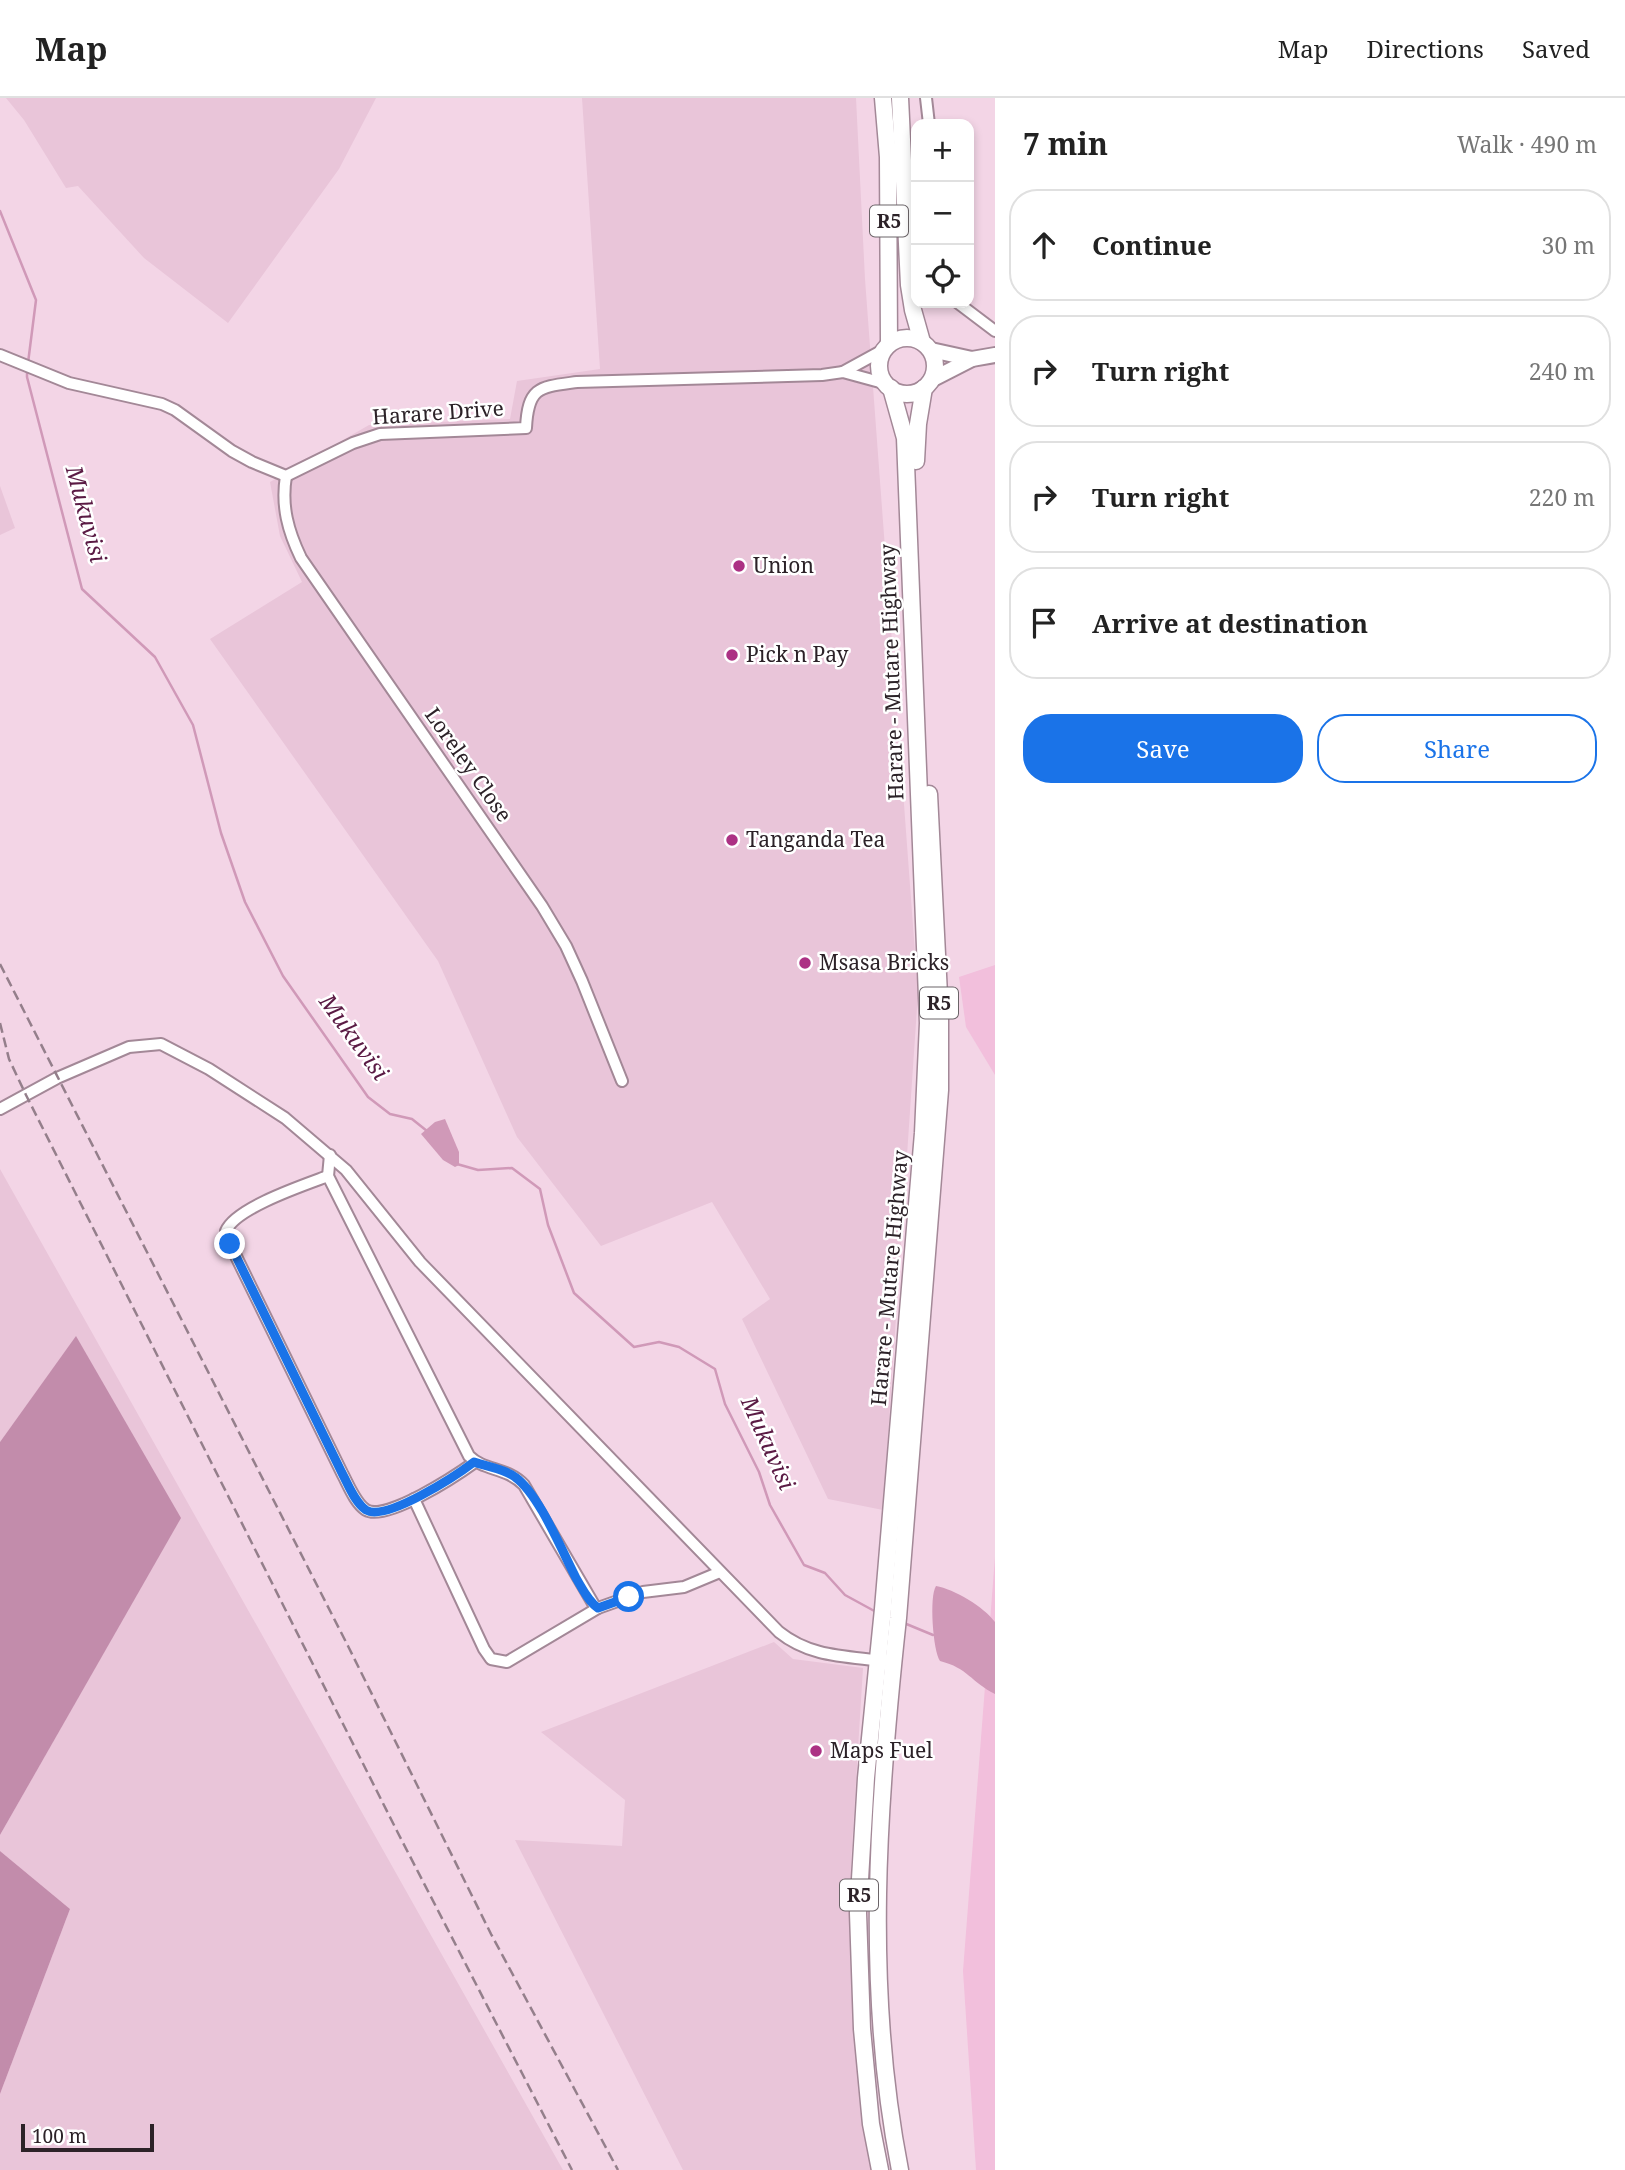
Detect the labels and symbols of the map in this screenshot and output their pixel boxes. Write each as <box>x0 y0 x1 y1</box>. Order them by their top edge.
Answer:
road number: R5 <box>870 206 908 237</box>
street label: Harare Drive <box>371 393 505 431</box>
water label: Mukuvisi <box>58 461 115 566</box>
street label: Harare - Mutare Highway <box>873 543 909 801</box>
place label: Union <box>753 551 814 579</box>
marker: Union <box>731 558 747 574</box>
place label: Pick n Pay <box>746 640 849 668</box>
marker: Pick n Pay <box>724 647 740 663</box>
street label: Loreley Close <box>419 702 519 827</box>
place label: Tanganda Tea <box>746 825 885 853</box>
marker: Tanganda Tea <box>724 832 740 848</box>
place label: Msasa Bricks <box>819 948 949 976</box>
marker: Msasa Bricks <box>797 955 813 971</box>
water label: Mukuvisi <box>312 986 397 1086</box>
road number: R5 <box>920 988 958 1018</box>
street label: Harare - Mutare Highway <box>864 1149 914 1407</box>
route end <box>214 1228 245 1259</box>
water label: Mukuvisi <box>734 1390 804 1494</box>
route start <box>613 1581 644 1612</box>
place label: Maps Fuel <box>830 1736 933 1764</box>
marker: Maps Fuel <box>808 1743 824 1759</box>
road number: R5 <box>840 1880 878 1910</box>
scale bar <box>21 2121 154 2153</box>

